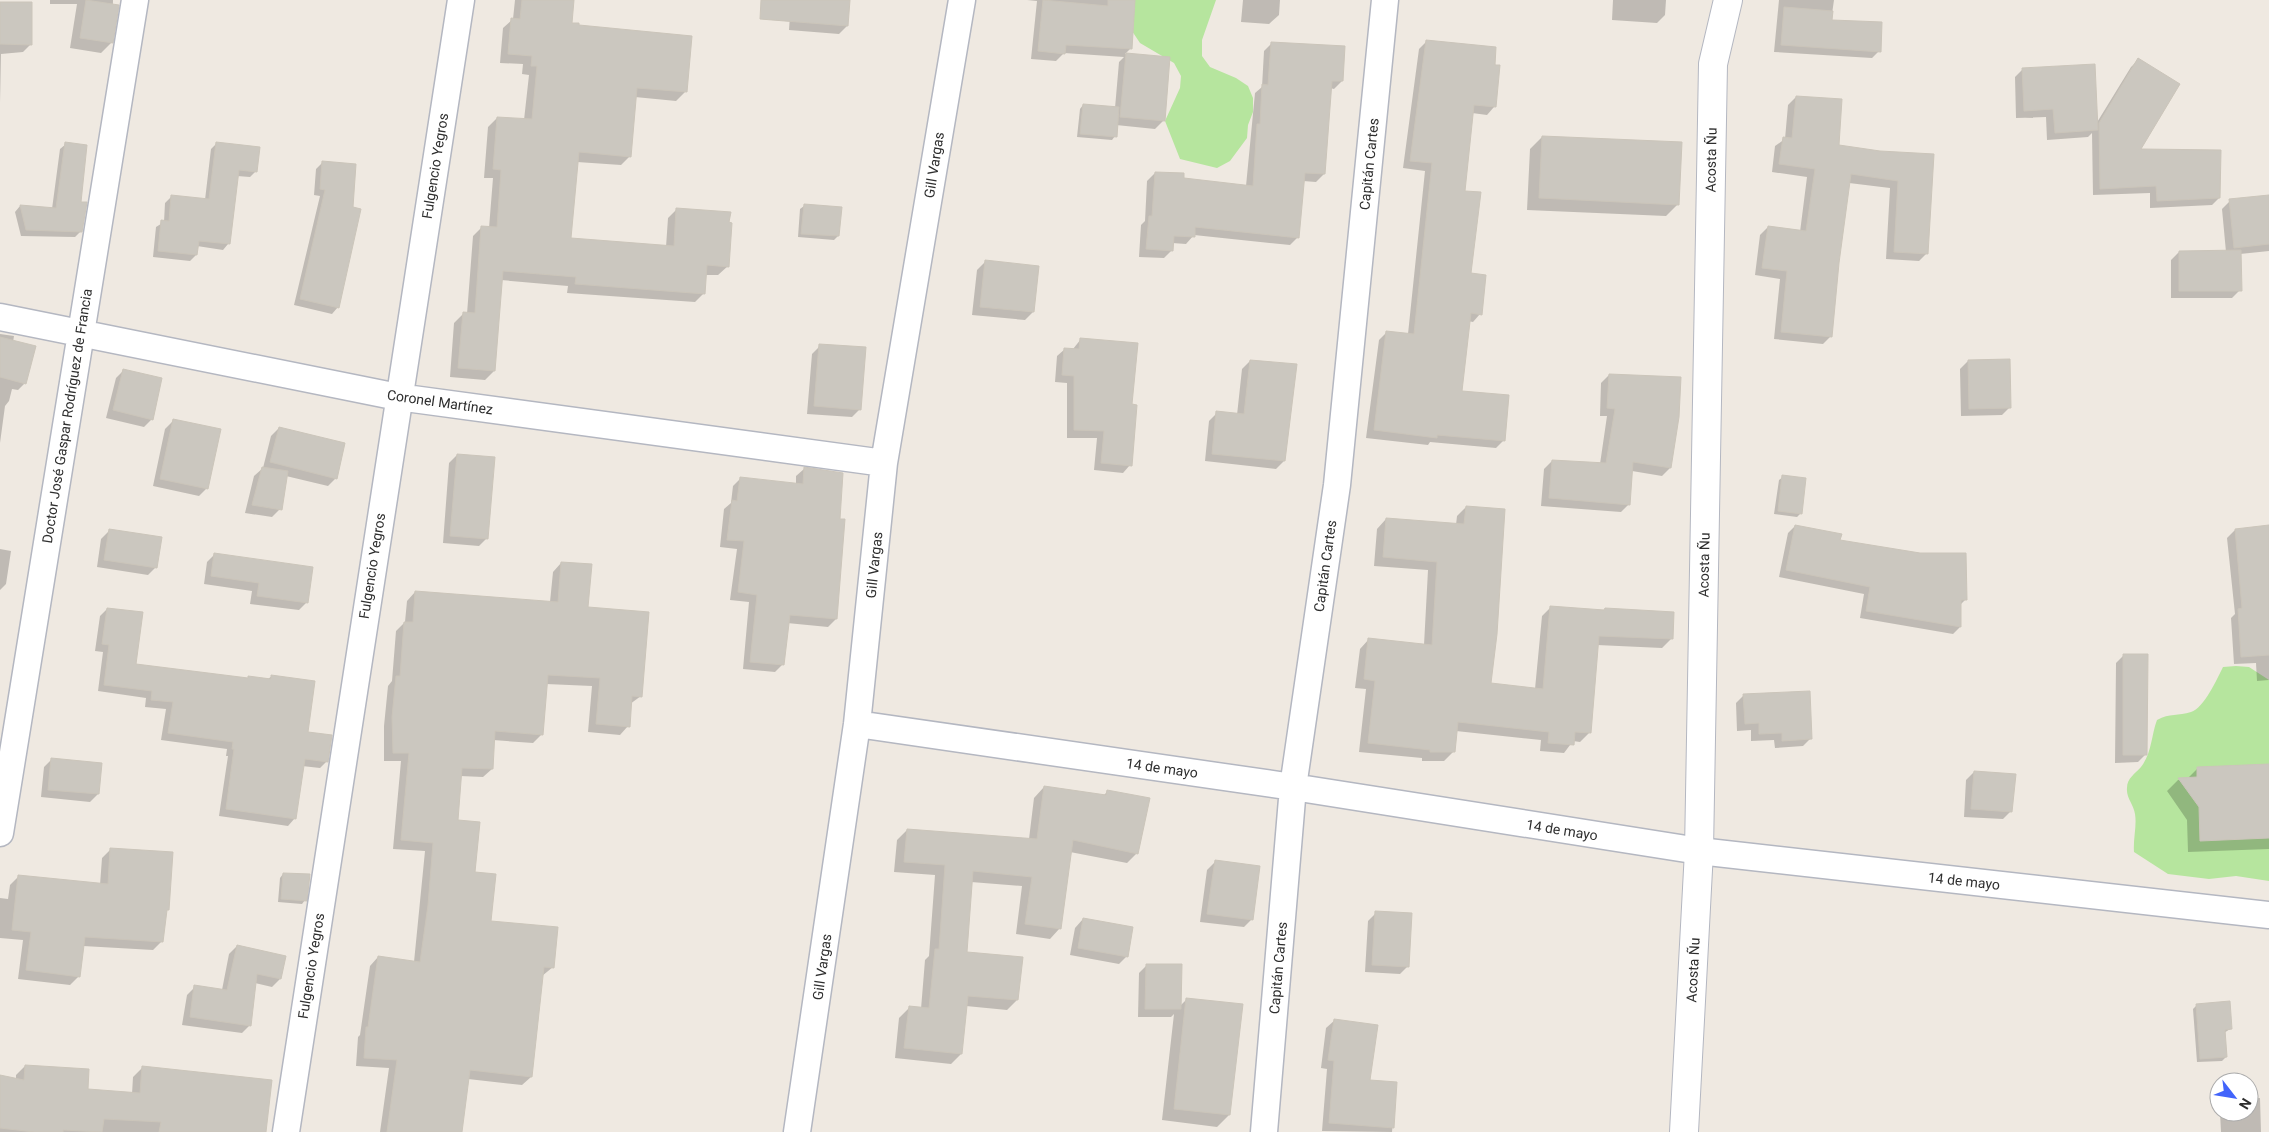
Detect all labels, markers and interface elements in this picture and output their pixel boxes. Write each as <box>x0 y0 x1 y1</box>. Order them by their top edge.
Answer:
street label: Fulgencio Yegros <box>419 112 451 220</box>
street label: Capitán Cartes <box>1356 117 1382 211</box>
street label: Acosta Ñu <box>1701 127 1720 193</box>
street label: Gill Vargas <box>921 131 947 199</box>
street label: Doctor José Gaspar Rodríguez de Francia <box>39 287 95 545</box>
street label: Coronel Martínez <box>386 387 494 417</box>
street label: Fulgencio Yegros <box>356 512 388 620</box>
street label: Capitán Cartes <box>1311 519 1339 613</box>
street label: Gill Vargas <box>863 531 885 599</box>
street label: Acosta Ñu <box>1694 532 1713 598</box>
street label: 14 de mayo <box>1125 755 1199 781</box>
street label: 14 de mayo <box>1525 816 1599 844</box>
street label: 14 de mayo <box>1927 869 2001 893</box>
street label: Fulgencio Yegros <box>295 912 327 1020</box>
street label: Capitán Cartes <box>1266 921 1290 1015</box>
street label: Gill Vargas <box>809 933 835 1001</box>
street label: Acosta Ñu <box>1682 937 1703 1003</box>
north arrow <box>2209 1072 2259 1122</box>
text: N <box>2236 1095 2255 1112</box>

